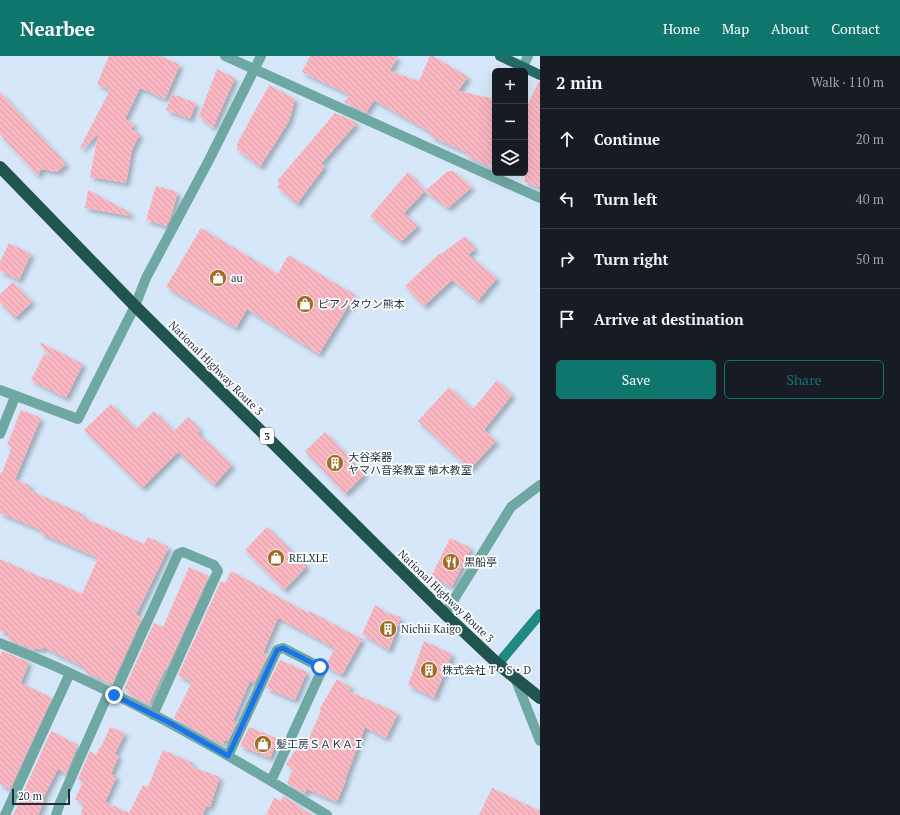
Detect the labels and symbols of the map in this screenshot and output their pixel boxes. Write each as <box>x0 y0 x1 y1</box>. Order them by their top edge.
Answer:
shop icon: au <box>208 268 228 288</box>
place label: au <box>231 271 244 285</box>
shop icon: ピアノタウン熊本 <box>295 294 315 314</box>
place label: ピアノタウン熊本 <box>318 297 405 311</box>
street label: National Highway Route 3 <box>166 318 266 418</box>
road number: 3 <box>260 428 274 444</box>
place label: 大谷楽器 ヤマハ音楽教室 植木教室 <box>348 450 472 477</box>
building icon: 大谷楽器 ヤマハ音楽教室 植木教室 <box>325 453 345 473</box>
street label: National Highway Route 3 <box>395 547 497 646</box>
shop icon: RELXLE <box>266 548 286 568</box>
place label: RELXLE <box>289 551 328 565</box>
restaurant icon: 黒船亭 <box>441 552 461 572</box>
place label: 黒船亭 <box>464 555 497 569</box>
building icon: Nichii Kaigo <box>378 619 398 639</box>
place label: Nichii Kaigo <box>401 622 461 636</box>
route start <box>311 658 329 676</box>
building icon: 株式会社 T・S・D <box>419 660 439 680</box>
place label: 株式会社 T・S・D <box>442 663 531 677</box>
route end <box>105 686 123 704</box>
shop icon: 髪工房ＳＡＫＡＩ <box>253 734 273 754</box>
place label: 髪工房ＳＡＫＡＩ <box>276 737 364 751</box>
scale bar <box>12 787 70 806</box>

